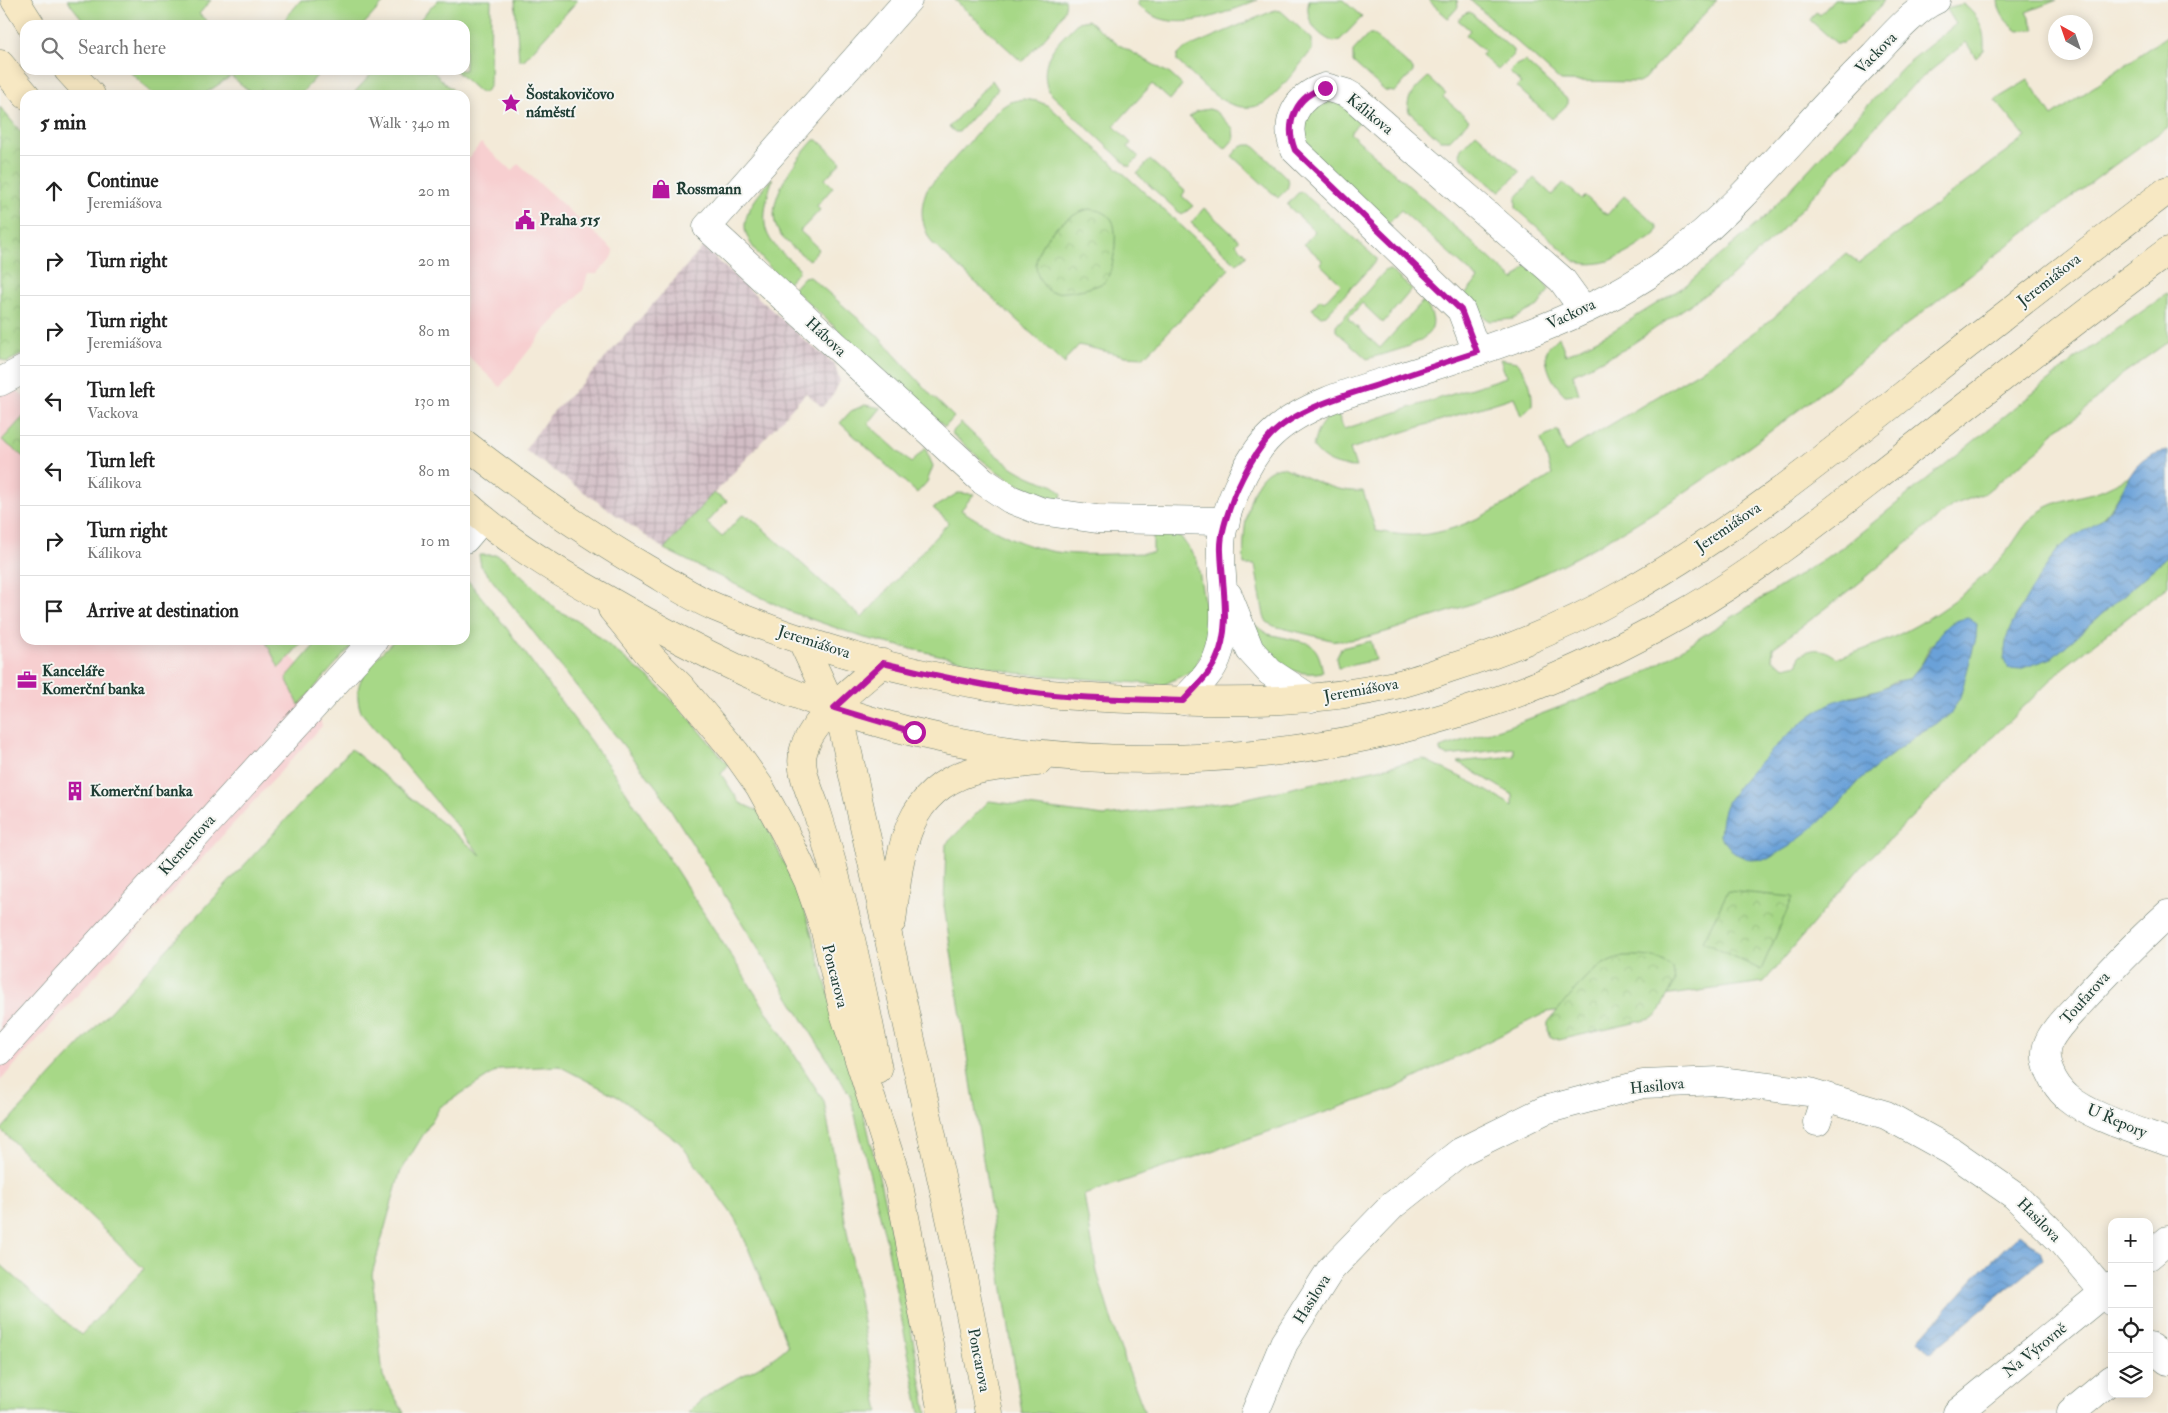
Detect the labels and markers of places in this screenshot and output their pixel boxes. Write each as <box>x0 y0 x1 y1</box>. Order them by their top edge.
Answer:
place label: Šostakovičovo náměstí <box>525 83 615 122</box>
place icon: Šostakovičovo náměstí <box>500 92 522 114</box>
shop icon: Rossmann <box>650 178 672 200</box>
place label: Rossmann <box>676 179 742 199</box>
public building icon: Praha 515 <box>514 209 536 231</box>
place label: Praha 515 <box>540 210 601 230</box>
place label: Kanceláře Komerční banka <box>42 661 145 699</box>
office icon: Kanceláře Komerční banka <box>16 669 38 691</box>
building icon: Komerční banka <box>64 780 86 802</box>
place label: Komerční banka <box>90 781 193 801</box>

